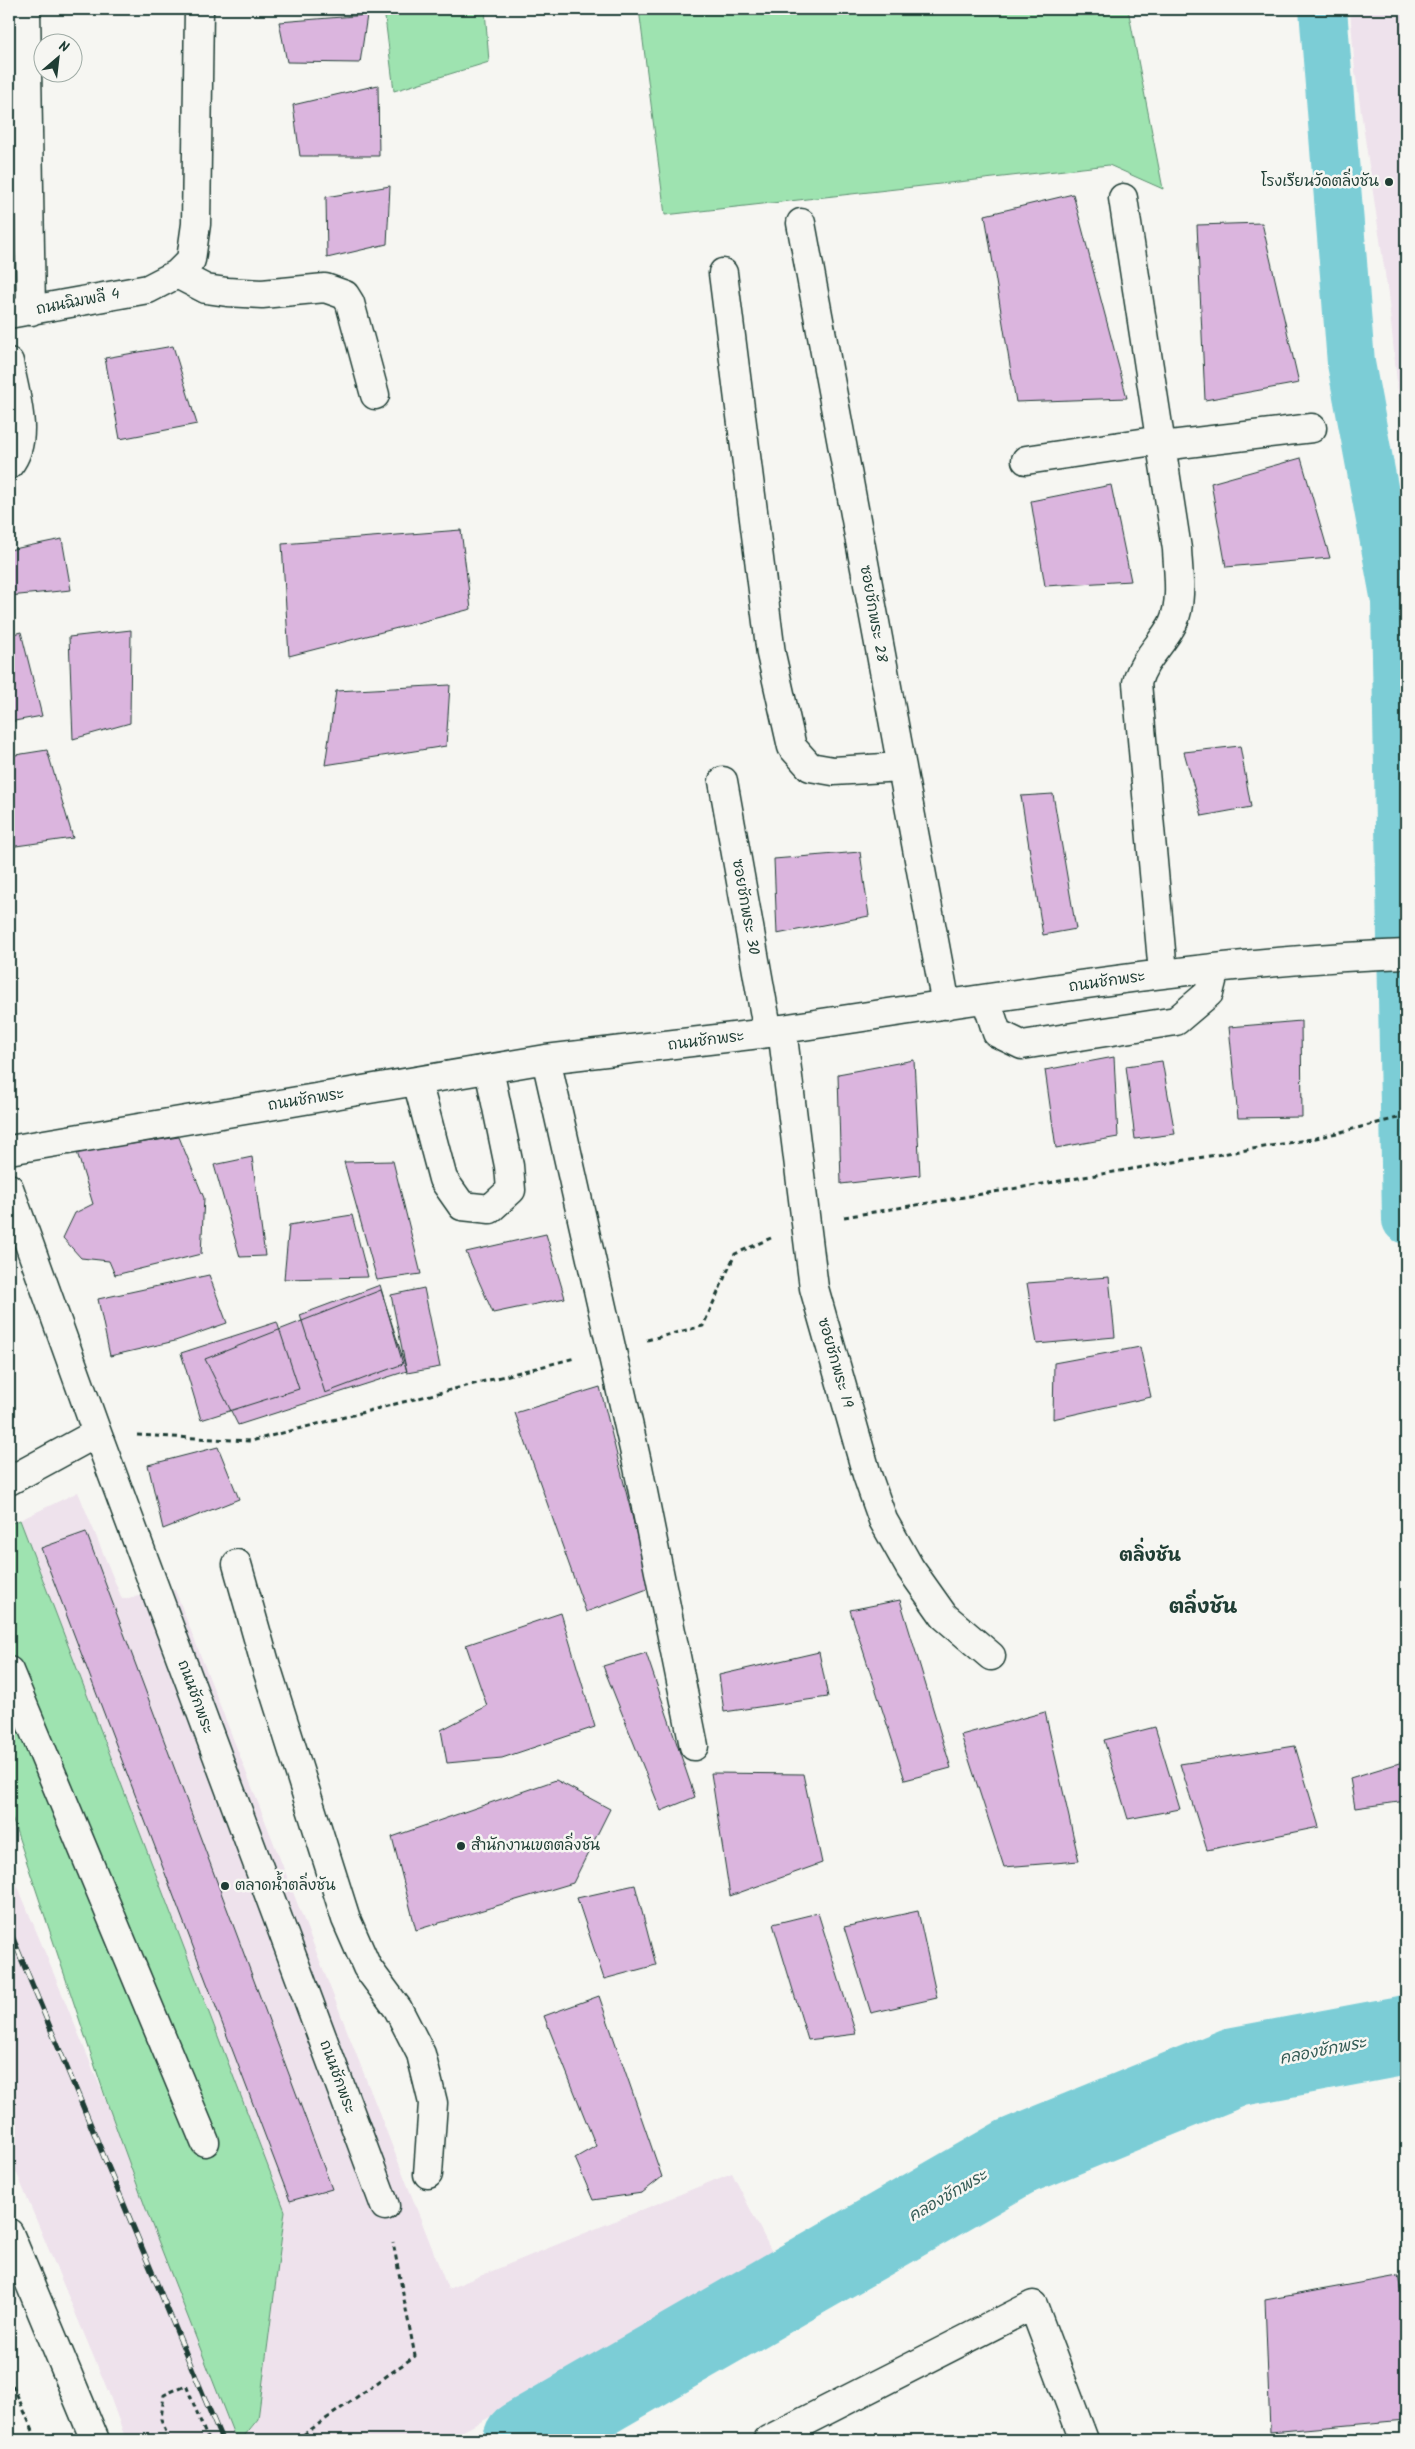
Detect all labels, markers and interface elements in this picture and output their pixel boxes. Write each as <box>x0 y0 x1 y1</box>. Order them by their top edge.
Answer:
north arrow <box>32 32 82 82</box>
text: N <box>55 36 73 59</box>
place label: โรงเรียนวัดตลิ่งชัน <box>1261 168 1379 194</box>
marker: โรงเรียนวัดตลิ่งชัน <box>1383 176 1395 188</box>
street label: ถนนฉิมพลี 4 <box>34 282 122 322</box>
street label: ซอยชักพระ 28 <box>853 563 894 666</box>
street label: ซอยชักพระ 30 <box>725 857 765 957</box>
street label: ถนนชักพระ <box>1067 965 1147 999</box>
street label: ถนนชักพระ <box>666 1024 746 1058</box>
street label: ถนนชักพระ <box>266 1082 346 1118</box>
street label: ซอยชักพระ 19 <box>811 1315 860 1412</box>
district label: ตลิ่งชัน <box>1119 1537 1181 1571</box>
district label: ตลิ่งชัน <box>1169 1589 1237 1624</box>
street label: ถนนชักพระ <box>171 1657 219 1737</box>
place label: สำนักงานเขตตลิ่งชัน <box>471 1832 600 1858</box>
marker: สำนักงานเขตตลิ่งชัน <box>455 1840 467 1852</box>
place label: ตลาดน้ำตลิ่งชัน <box>235 1871 336 1898</box>
marker: ตลาดน้ำตลิ่งชัน <box>219 1880 231 1892</box>
water label: คลองชักพระ <box>1278 2030 1370 2072</box>
street label: ถนนชักพระ <box>313 2037 361 2117</box>
water label: คลองชักพระ <box>904 2163 993 2229</box>

